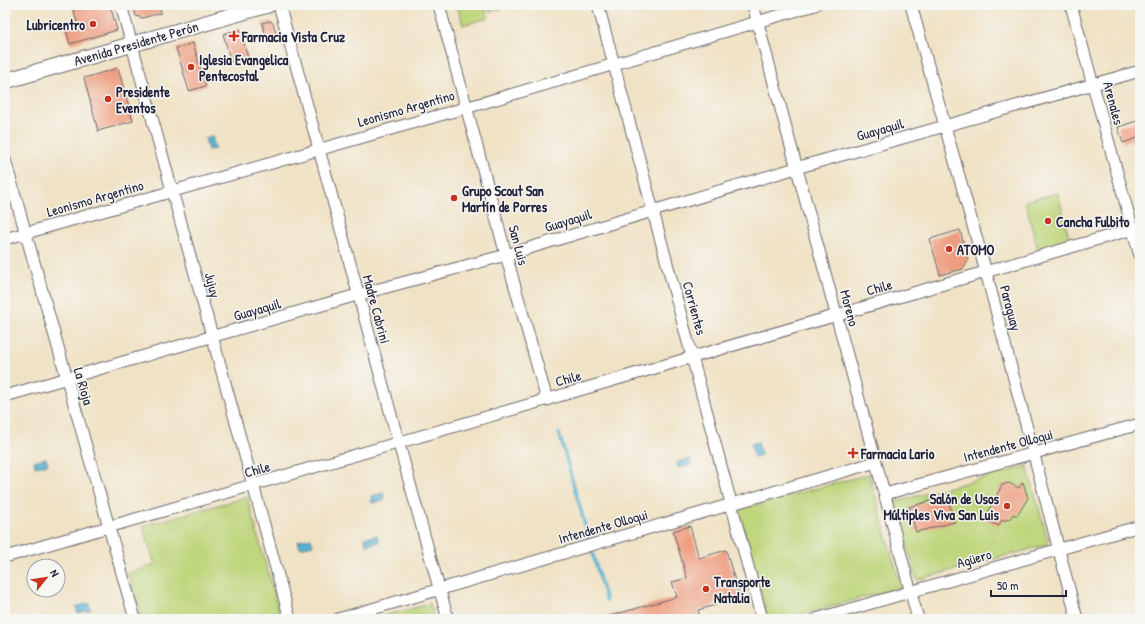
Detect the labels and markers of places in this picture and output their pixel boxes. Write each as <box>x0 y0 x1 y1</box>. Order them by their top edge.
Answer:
place label: Lubricentro <box>27 15 85 34</box>
marker: Lubricentro <box>88 19 98 29</box>
place label: Farmacia Vista Cruz <box>241 27 345 46</box>
marker: Farmacia Vista Cruz <box>229 31 239 41</box>
place label: Iglesia Evangelica Pentecostal <box>199 50 289 85</box>
marker: Iglesia Evangelica Pentecostal <box>186 62 196 72</box>
place label: Presidente Eventos <box>116 82 170 117</box>
marker: Presidente Eventos <box>103 94 113 104</box>
place label: Grupo Scout San Martín de Porres <box>462 181 548 216</box>
marker: Grupo Scout San Martín de Porres <box>449 193 459 203</box>
place label: Cancha Fulbito <box>1056 212 1130 231</box>
marker: Cancha Fulbito <box>1043 216 1053 226</box>
place label: ATOMO <box>957 240 994 259</box>
marker: ATOMO <box>944 244 954 254</box>
place label: Farmacia Lario <box>860 444 935 463</box>
marker: Farmacia Lario <box>848 448 858 458</box>
place label: Salón de Usos Múltiples Viva San Luis <box>883 489 1000 526</box>
marker: Salón de Usos Múltiples Viva San Luis <box>1002 501 1012 511</box>
place label: Transporte Natalia <box>713 572 771 607</box>
marker: Transporte Natalia <box>701 584 711 594</box>

